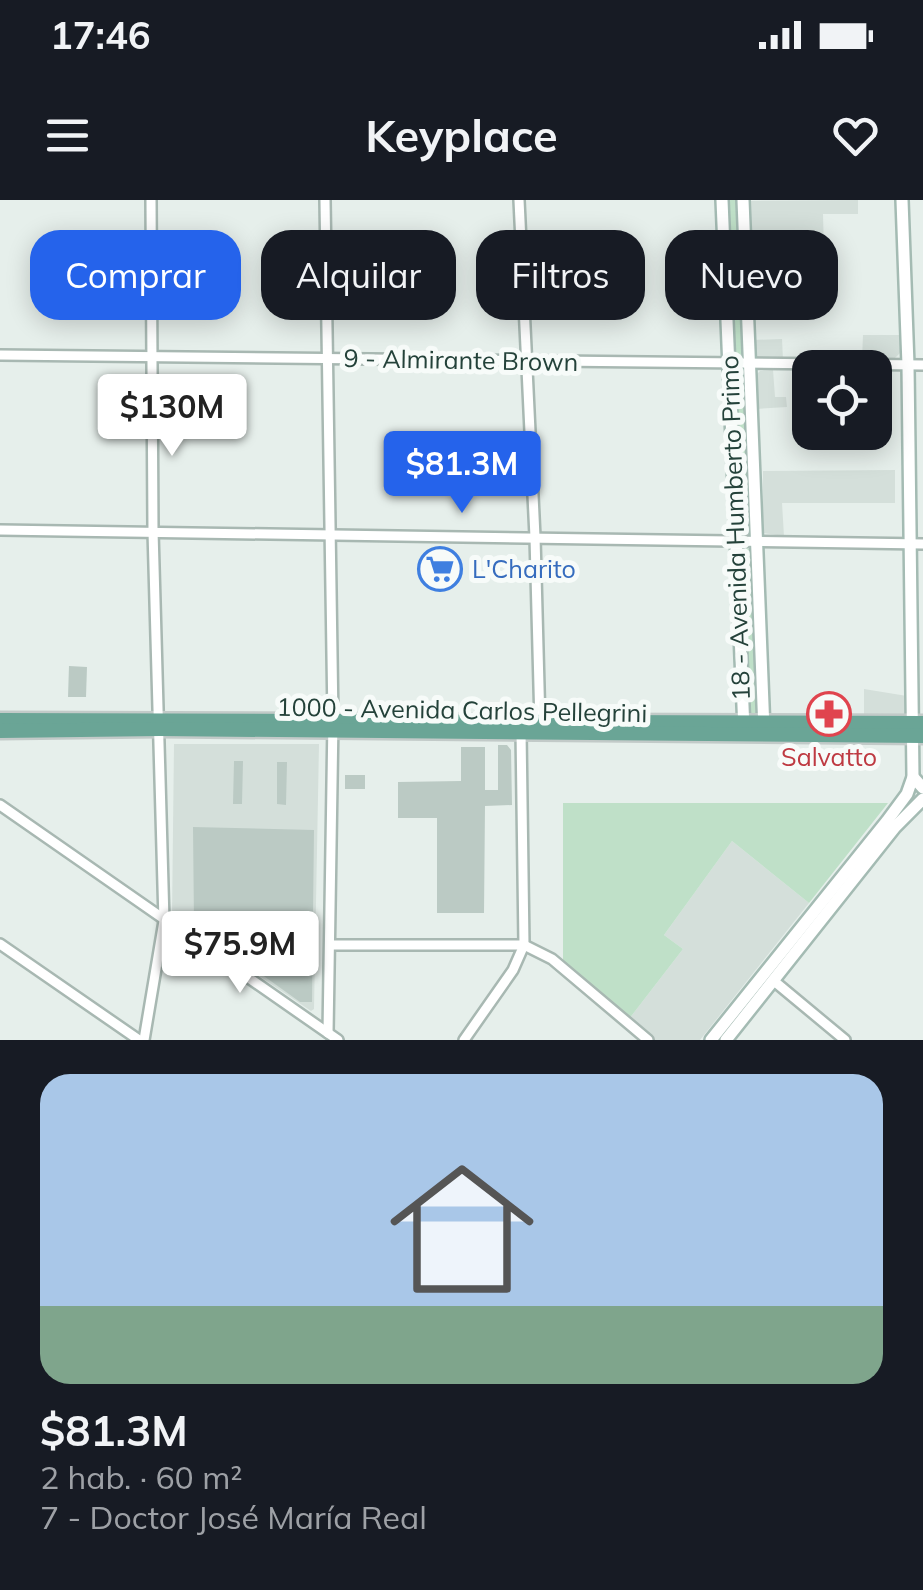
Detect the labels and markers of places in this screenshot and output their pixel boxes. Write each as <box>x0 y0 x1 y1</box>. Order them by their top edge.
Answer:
pin: $130M <box>102 374 242 459</box>
pin: $81.3M <box>381 431 543 516</box>
supermarket icon: L'Charito <box>417 546 463 592</box>
place label: L'Charito <box>472 553 576 584</box>
pharmacy icon: Salvatto <box>806 691 852 737</box>
place label: Salvatto <box>781 741 877 772</box>
pin: $75.9M <box>159 911 321 996</box>

